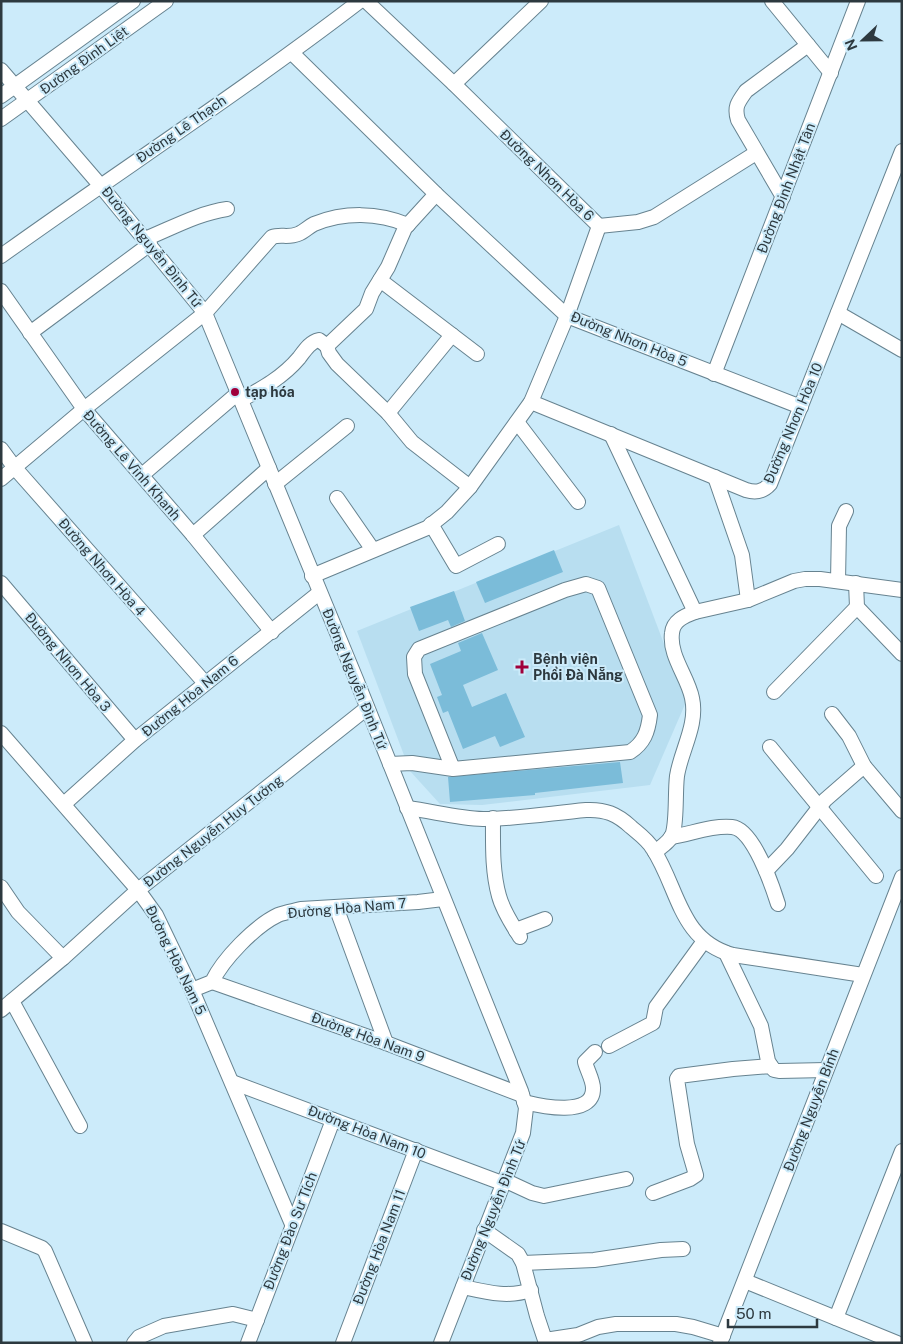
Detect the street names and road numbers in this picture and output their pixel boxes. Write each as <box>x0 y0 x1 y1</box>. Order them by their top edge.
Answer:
street label: Đường Đinh Liệt <box>37 23 131 97</box>
street label: Đường Lê Thạch <box>133 92 229 166</box>
street label: Đường Đinh Nhật Tân <box>754 120 818 256</box>
street label: Đường Nhơn Hòa 6 <box>497 126 597 224</box>
street label: Đường Nguyễn Đình Tứ <box>98 183 206 311</box>
street label: Đường Nhơn Hòa 5 <box>568 308 690 370</box>
street label: Đường Nhơn Hòa 10 <box>760 360 826 486</box>
street label: Đường Lê Vĩnh Khanh <box>80 407 184 523</box>
street label: Đường Nhơn Hòa 4 <box>55 515 149 619</box>
street label: Đường Nguyễn Đình Tứ <box>319 606 391 753</box>
street label: Đường Nhơn Hòa 3 <box>22 609 114 715</box>
street label: Đường Hòa Nam 6 <box>139 652 242 740</box>
street label: Đường Nguyễn Huy Tưởng <box>140 771 286 890</box>
street label: Đường Hòa Nam 7 <box>287 895 407 921</box>
street label: Đường Hòa Nam 5 <box>143 903 209 1017</box>
street label: Đường Hòa Nam 9 <box>309 1009 427 1065</box>
street label: Đường Nguyễn Bính <box>780 1046 842 1174</box>
street label: Đường Hòa Nam 10 <box>306 1102 428 1162</box>
street label: Đường Nguyễn Đình Tứ <box>457 1136 529 1283</box>
street label: Đường Đào Sư Tích <box>260 1170 320 1292</box>
street label: Đường Hòa Nam 11 <box>350 1187 408 1307</box>

